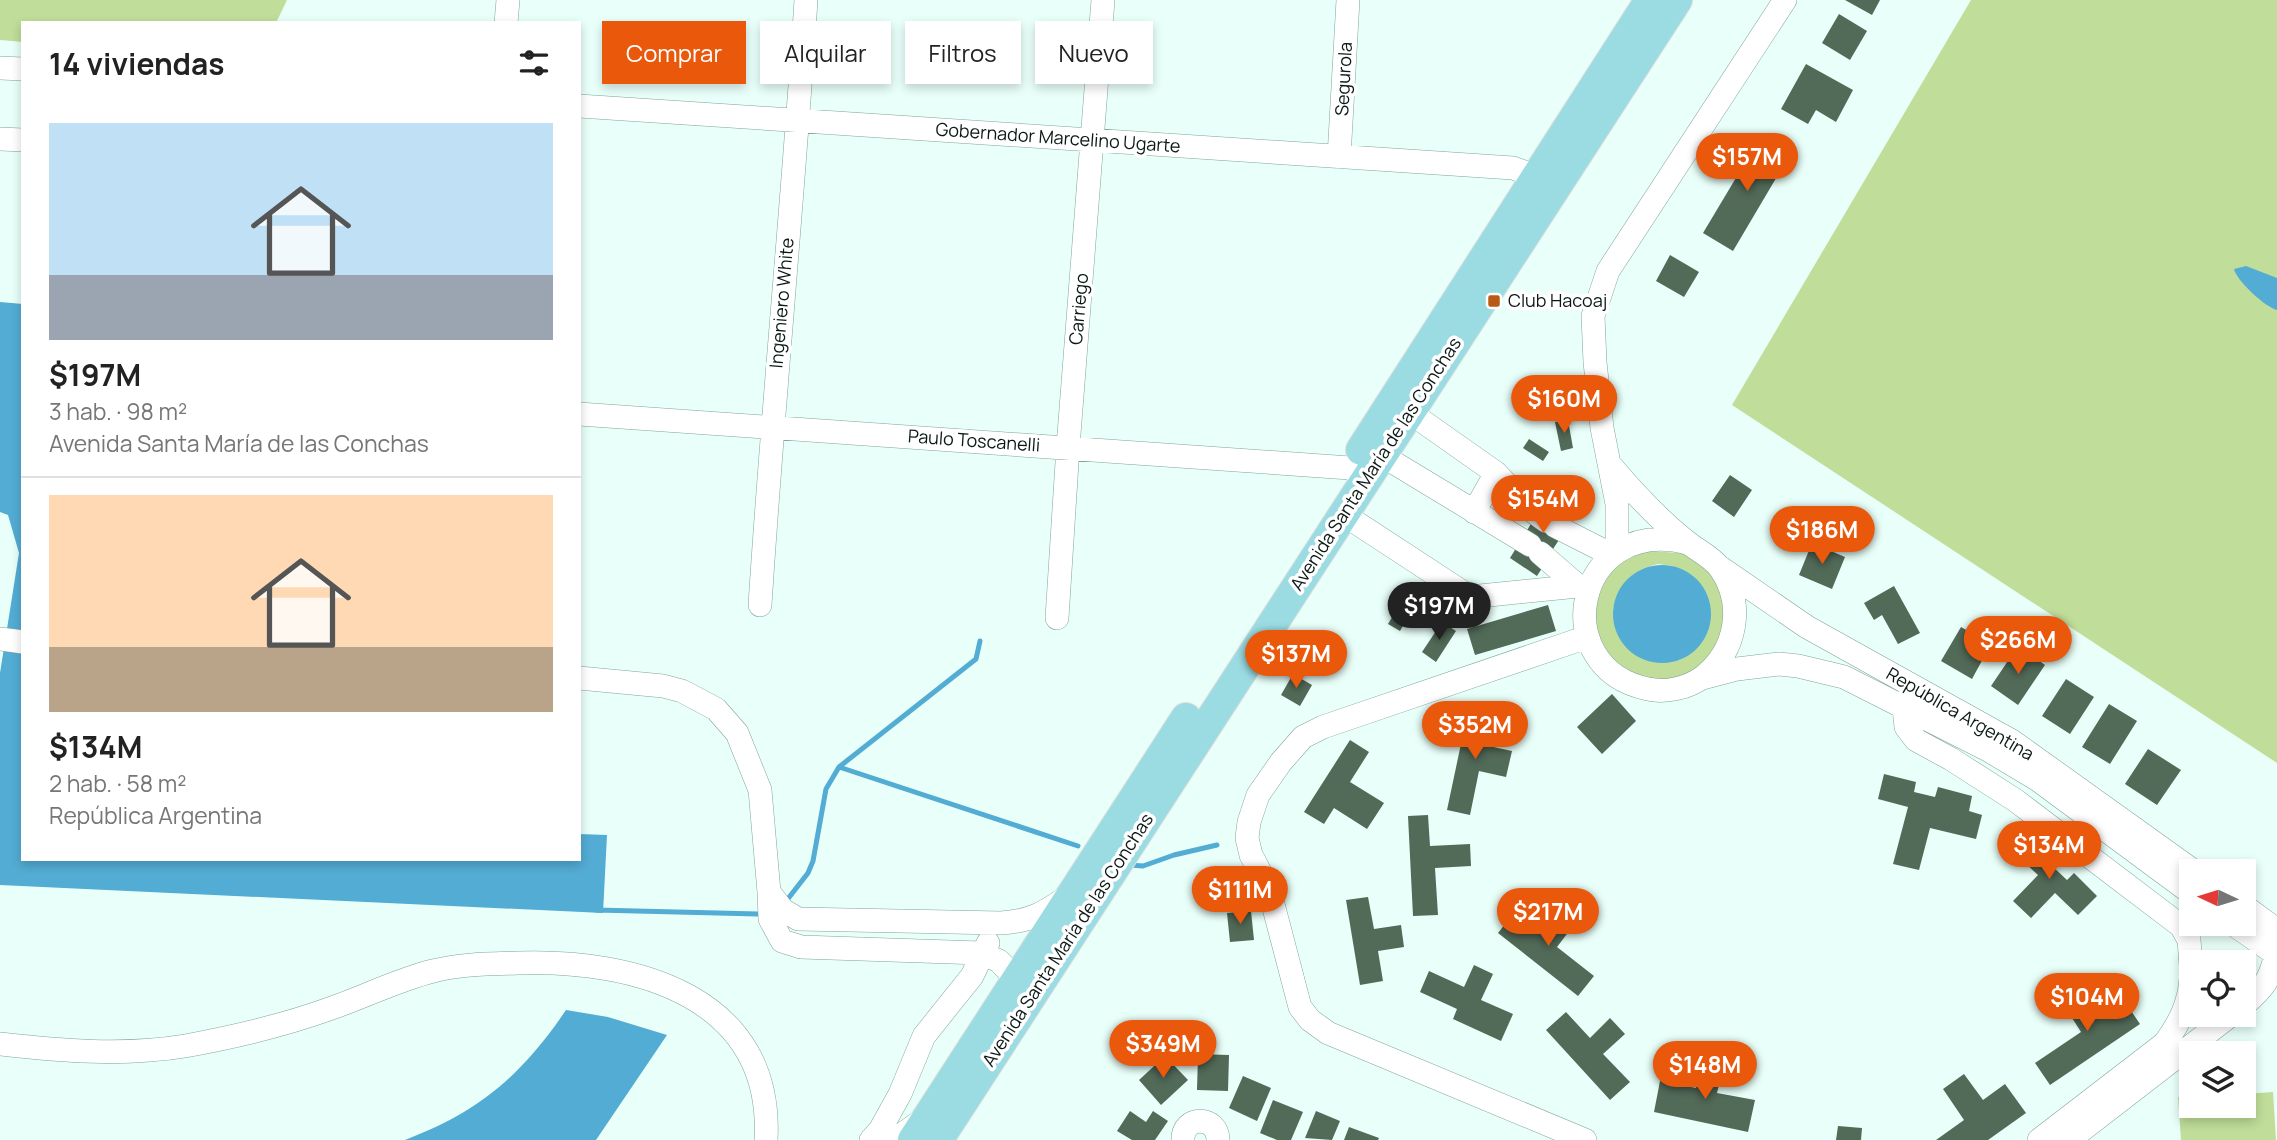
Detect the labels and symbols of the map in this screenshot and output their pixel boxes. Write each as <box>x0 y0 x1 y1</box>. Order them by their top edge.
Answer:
street label: Segurola <box>1329 41 1357 117</box>
street label: Gobernador Marcelino Ugarte <box>935 116 1181 158</box>
pin: $157M <box>1698 134 1796 193</box>
street label: Ingeniero White <box>763 237 799 369</box>
street label: Carriego <box>1063 272 1093 346</box>
place label: Club Hacoaj <box>1508 288 1607 312</box>
marker: Club Hacoaj <box>1486 293 1502 309</box>
street label: Avenida Santa María de las Conchas <box>1284 332 1466 595</box>
pin: $160M <box>1515 376 1613 435</box>
street label: Paulo Toscanelli <box>907 423 1041 457</box>
pin: $154M <box>1494 476 1592 535</box>
pin: $186M <box>1773 506 1871 566</box>
pin: $197M <box>1390 582 1488 642</box>
pin: $266M <box>1969 616 2067 676</box>
pin: $137M <box>1247 630 1345 690</box>
street label: República Argentina <box>1882 661 2039 765</box>
pin: $352M <box>1426 702 1524 761</box>
street label: Avenida Santa María de las Conchas <box>976 808 1158 1071</box>
pin: $134M <box>2000 822 2098 881</box>
north arrow <box>2179 859 2256 936</box>
pin: $111M <box>1191 866 1289 926</box>
pin: $217M <box>1499 888 1597 948</box>
pin: $104M <box>2038 974 2136 1033</box>
pin: $349M <box>1114 1020 1212 1080</box>
pin: $148M <box>1656 1042 1754 1101</box>

